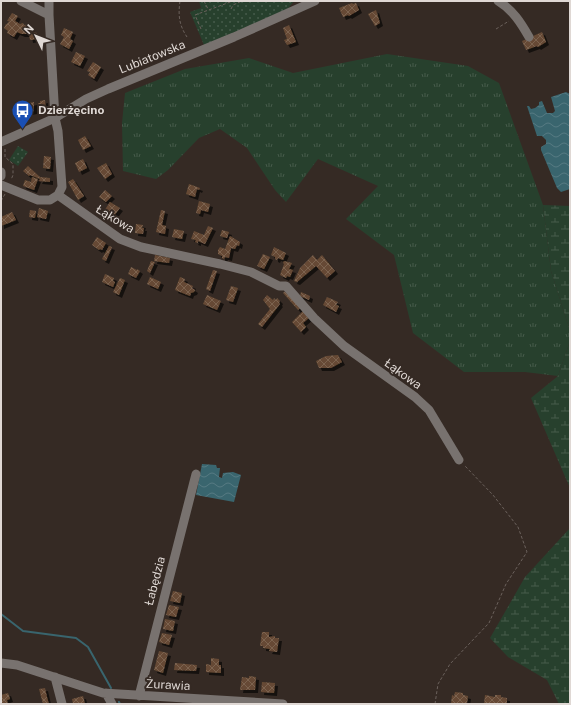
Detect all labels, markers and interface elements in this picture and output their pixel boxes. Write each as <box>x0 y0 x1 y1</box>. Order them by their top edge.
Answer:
north arrow <box>16 16 56 56</box>
text: N <box>21 22 36 36</box>
street label: Lubiatowska <box>117 37 187 77</box>
bus stop icon: Dzierżęcino <box>9 97 35 130</box>
place label: Dzierżęcino <box>38 103 104 117</box>
street label: Łąkowa <box>93 202 137 236</box>
street label: Łąkowa <box>382 356 424 392</box>
street label: Łabędzia <box>142 555 168 607</box>
street label: Żurawia <box>145 677 191 693</box>

